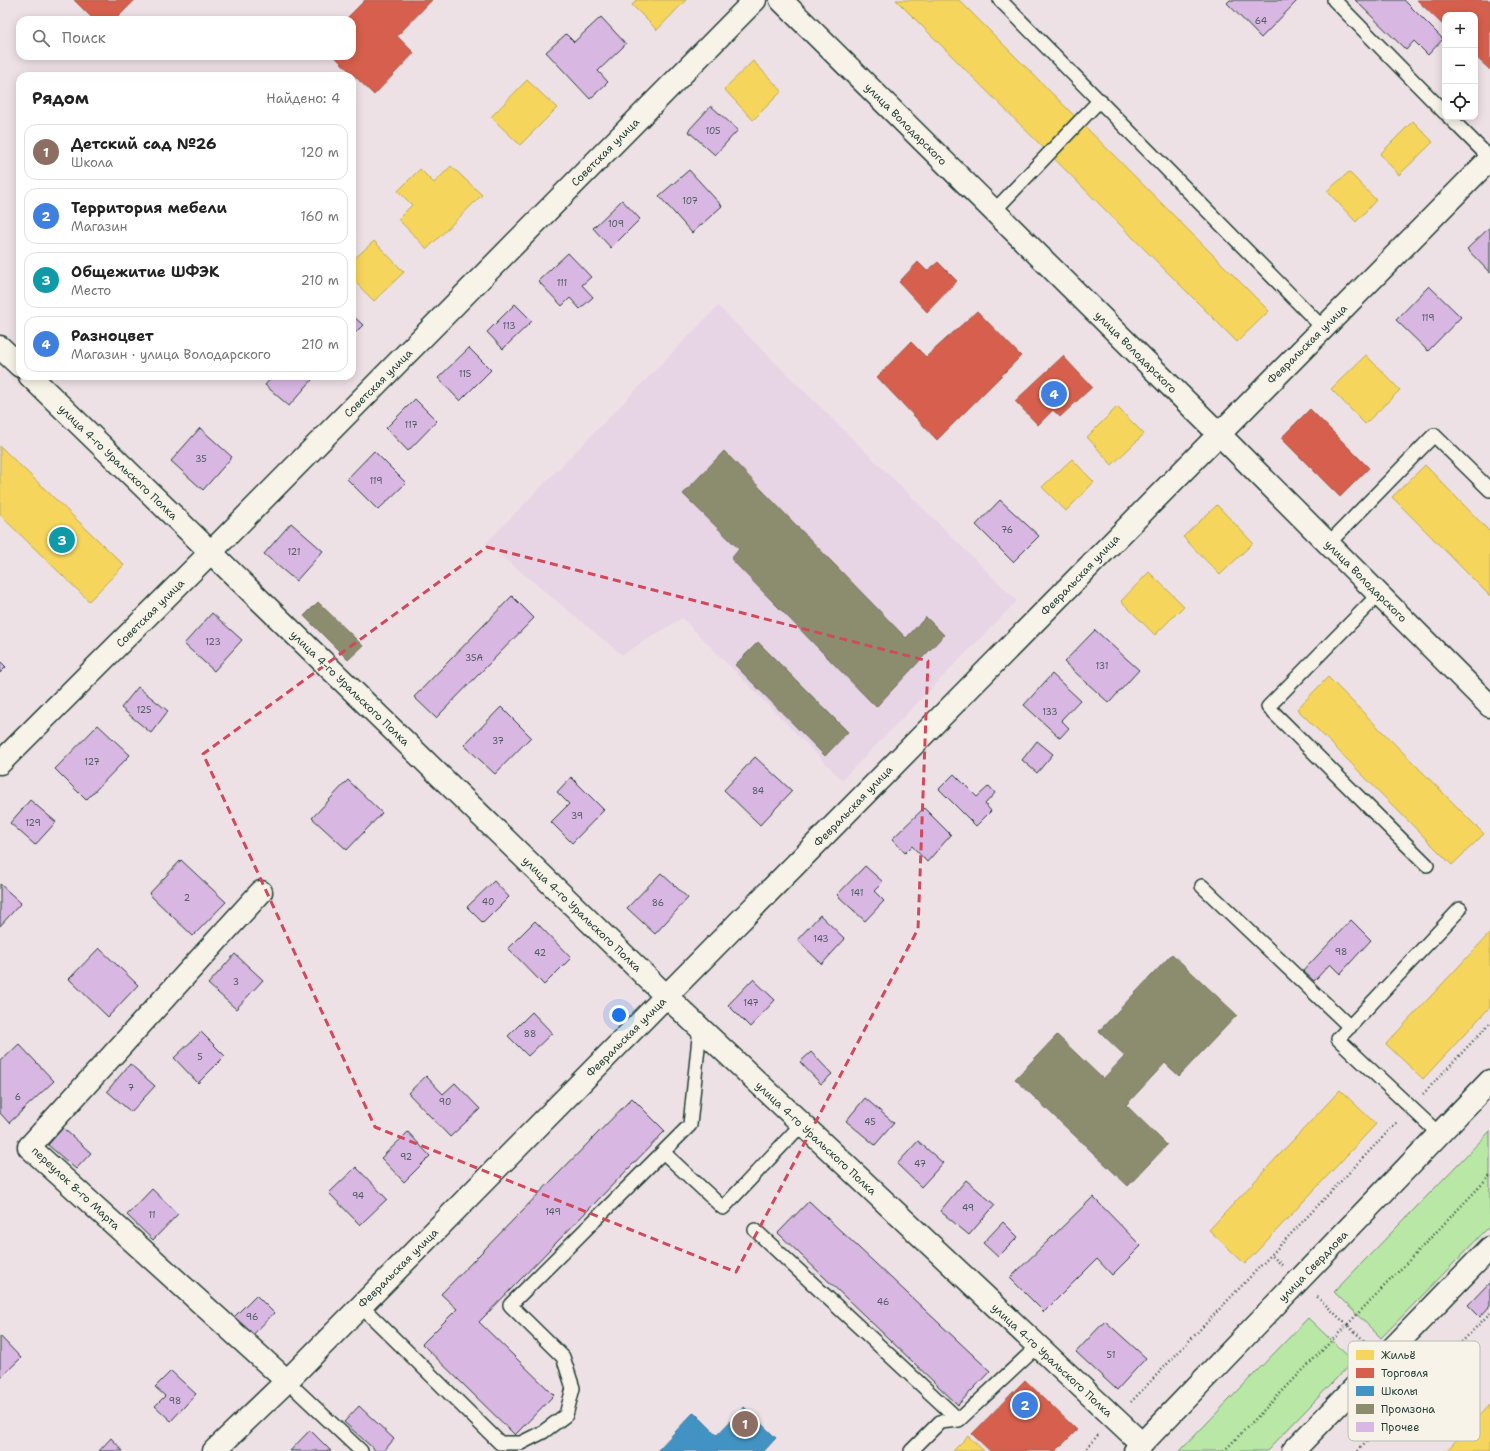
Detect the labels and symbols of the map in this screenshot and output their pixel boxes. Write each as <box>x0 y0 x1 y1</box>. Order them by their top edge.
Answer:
house number: 64 <box>1255 15 1267 27</box>
street label: улица Володарского <box>861 80 950 169</box>
street label: Советская улица <box>568 115 643 190</box>
house number: 105 <box>705 125 721 137</box>
house number: 107 <box>682 195 698 207</box>
house number: 109 <box>608 218 624 230</box>
house number: 111 <box>557 277 567 289</box>
street label: Февральская улица <box>1264 301 1351 388</box>
street label: улица Володарского <box>1091 308 1180 397</box>
house number: 119 <box>1421 312 1435 324</box>
house number: 113 <box>502 320 516 332</box>
street label: Советская улица <box>341 346 416 421</box>
house number: 115 <box>459 368 471 380</box>
pin: 4 <box>1041 379 1067 409</box>
street label: улица 4-го Уральского Полка <box>55 401 181 524</box>
house number: 117 <box>404 419 418 431</box>
house number: 35 <box>195 453 207 465</box>
house number: 119 <box>369 475 383 487</box>
house number: 76 <box>1001 524 1013 536</box>
pin: 3 <box>49 525 75 555</box>
street label: Февральская улица <box>1038 531 1123 619</box>
street label: улица Володарского <box>1321 537 1410 626</box>
house number: 121 <box>288 546 300 558</box>
street label: Советская улица <box>113 576 188 651</box>
street label: улица 4-го Уральского Полка <box>287 627 413 750</box>
house number: 123 <box>205 636 221 648</box>
house number: 35А <box>465 652 484 664</box>
house number: 131 <box>1096 660 1108 672</box>
house number: 125 <box>137 704 151 716</box>
house number: 133 <box>1042 706 1058 718</box>
house number: 37 <box>492 735 504 747</box>
house number: 127 <box>84 756 100 768</box>
street label: Февральская улица <box>811 762 896 850</box>
house number: 84 <box>752 785 764 797</box>
house number: 39 <box>571 810 583 822</box>
house number: 129 <box>25 817 41 829</box>
street label: улица 4-го Уральского Полка <box>519 853 645 976</box>
house number: 141 <box>851 887 863 899</box>
house number: 2 <box>184 892 190 904</box>
house number: 40 <box>482 896 494 908</box>
house number: 86 <box>652 897 664 909</box>
house number: 143 <box>813 933 829 945</box>
house number: 98 <box>1335 946 1347 958</box>
house number: 42 <box>534 947 546 959</box>
house number: 3 <box>233 976 239 988</box>
street label: Февральская улица <box>583 994 670 1081</box>
house number: 147 <box>743 997 759 1009</box>
your location <box>609 1005 629 1025</box>
house number: 88 <box>524 1028 536 1040</box>
house number: 5 <box>197 1051 203 1063</box>
street label: улица 4-го Уральского Полка <box>752 1078 880 1199</box>
house number: 7 <box>128 1082 134 1094</box>
house number: 6 <box>15 1091 21 1103</box>
house number: 90 <box>439 1096 451 1108</box>
house number: 45 <box>864 1116 876 1128</box>
street label: переулок 8-го Марта <box>28 1143 123 1233</box>
house number: 92 <box>400 1151 412 1163</box>
house number: 47 <box>914 1158 926 1170</box>
house number: 94 <box>352 1190 364 1202</box>
house number: 49 <box>962 1202 974 1214</box>
house number: 149 <box>545 1206 561 1218</box>
house number: 11 <box>148 1209 156 1221</box>
street label: Февральская улица <box>355 1225 442 1312</box>
street label: улица Свердлова <box>1275 1227 1351 1305</box>
house number: 46 <box>877 1296 889 1308</box>
street label: улица 4-го Уральского Полка <box>988 1300 1116 1421</box>
house number: 96 <box>246 1311 258 1323</box>
legend <box>1348 1341 1480 1441</box>
text: Жильё <box>1381 1348 1416 1363</box>
house number: 51 <box>1107 1349 1115 1361</box>
text: Торговля <box>1381 1366 1428 1381</box>
text: Школы <box>1381 1384 1418 1399</box>
pin: 2 <box>1012 1390 1038 1420</box>
house number: 98 <box>169 1395 181 1407</box>
text: Промзона <box>1381 1402 1435 1417</box>
pin: 1 <box>732 1409 758 1439</box>
text: Прочее <box>1381 1420 1419 1435</box>

